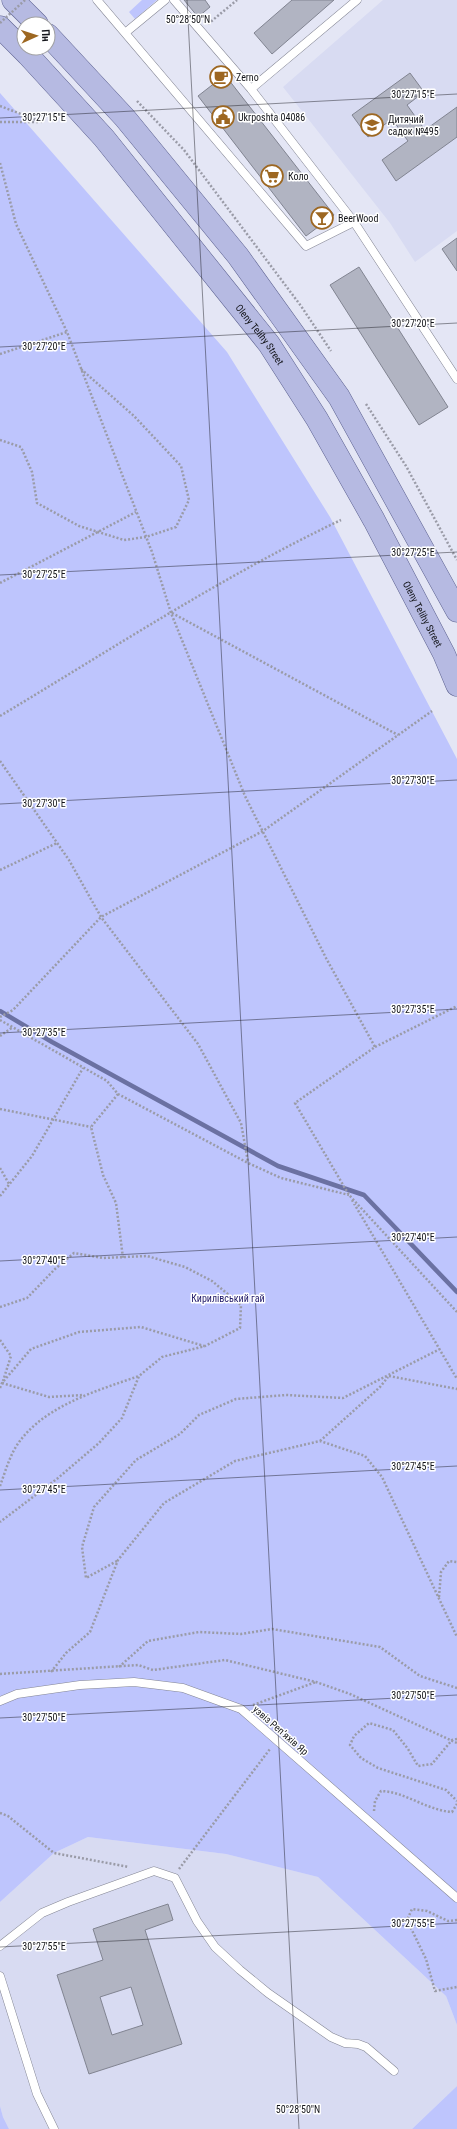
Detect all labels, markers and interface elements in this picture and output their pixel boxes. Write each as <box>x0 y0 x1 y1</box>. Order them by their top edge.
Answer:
text: 50°28'50"N <box>166 14 210 25</box>
north arrow <box>16 16 56 56</box>
text: Пн <box>39 29 52 42</box>
cafe icon: Zerno <box>208 64 234 90</box>
place label: Zerno <box>236 72 259 83</box>
text: 30°27'15"E <box>391 89 435 100</box>
public building icon: Ukrposhta 04086 <box>210 104 236 130</box>
text: 30°27'15"E <box>22 112 66 123</box>
place label: Ukrposhta 04086 <box>238 112 305 123</box>
school or university icon: Дитячий садок №495 <box>359 112 385 138</box>
place label: Дитячий садок №495 <box>388 114 439 137</box>
supermarket icon: Коло <box>259 163 285 189</box>
place label: Коло <box>288 171 309 182</box>
bar icon: BeerWood <box>309 205 335 231</box>
place label: BeerWood <box>338 213 378 224</box>
street label: Oleny Telihy Street <box>233 302 286 367</box>
text: 30°27'20"E <box>391 318 435 329</box>
text: 30°27'20"E <box>22 341 66 352</box>
text: 30°27'25"E <box>391 547 435 558</box>
text: 30°27'25"E <box>22 569 66 580</box>
street label: Oleny Telihy Street <box>401 579 444 649</box>
text: 30°27'30"E <box>391 775 435 786</box>
text: 30°27'30"E <box>22 798 66 809</box>
text: 30°27'35"E <box>391 1004 435 1015</box>
text: 30°27'35"E <box>22 1027 66 1038</box>
text: 30°27'40"E <box>391 1232 435 1243</box>
text: 30°27'40"E <box>22 1255 66 1266</box>
park label: Кирилівський гай <box>191 1293 265 1304</box>
text: 30°27'45"E <box>391 1461 435 1472</box>
text: 30°27'45"E <box>22 1484 66 1495</box>
text: 30°27'50"E <box>391 1690 435 1701</box>
street label: узвіз Репʼяхів Яр <box>251 1703 310 1757</box>
text: 30°27'50"E <box>22 1712 66 1723</box>
text: 30°27'55"E <box>391 1918 435 1929</box>
text: 30°27'55"E <box>22 1941 66 1952</box>
text: 50°28'50"N <box>276 2104 320 2115</box>

